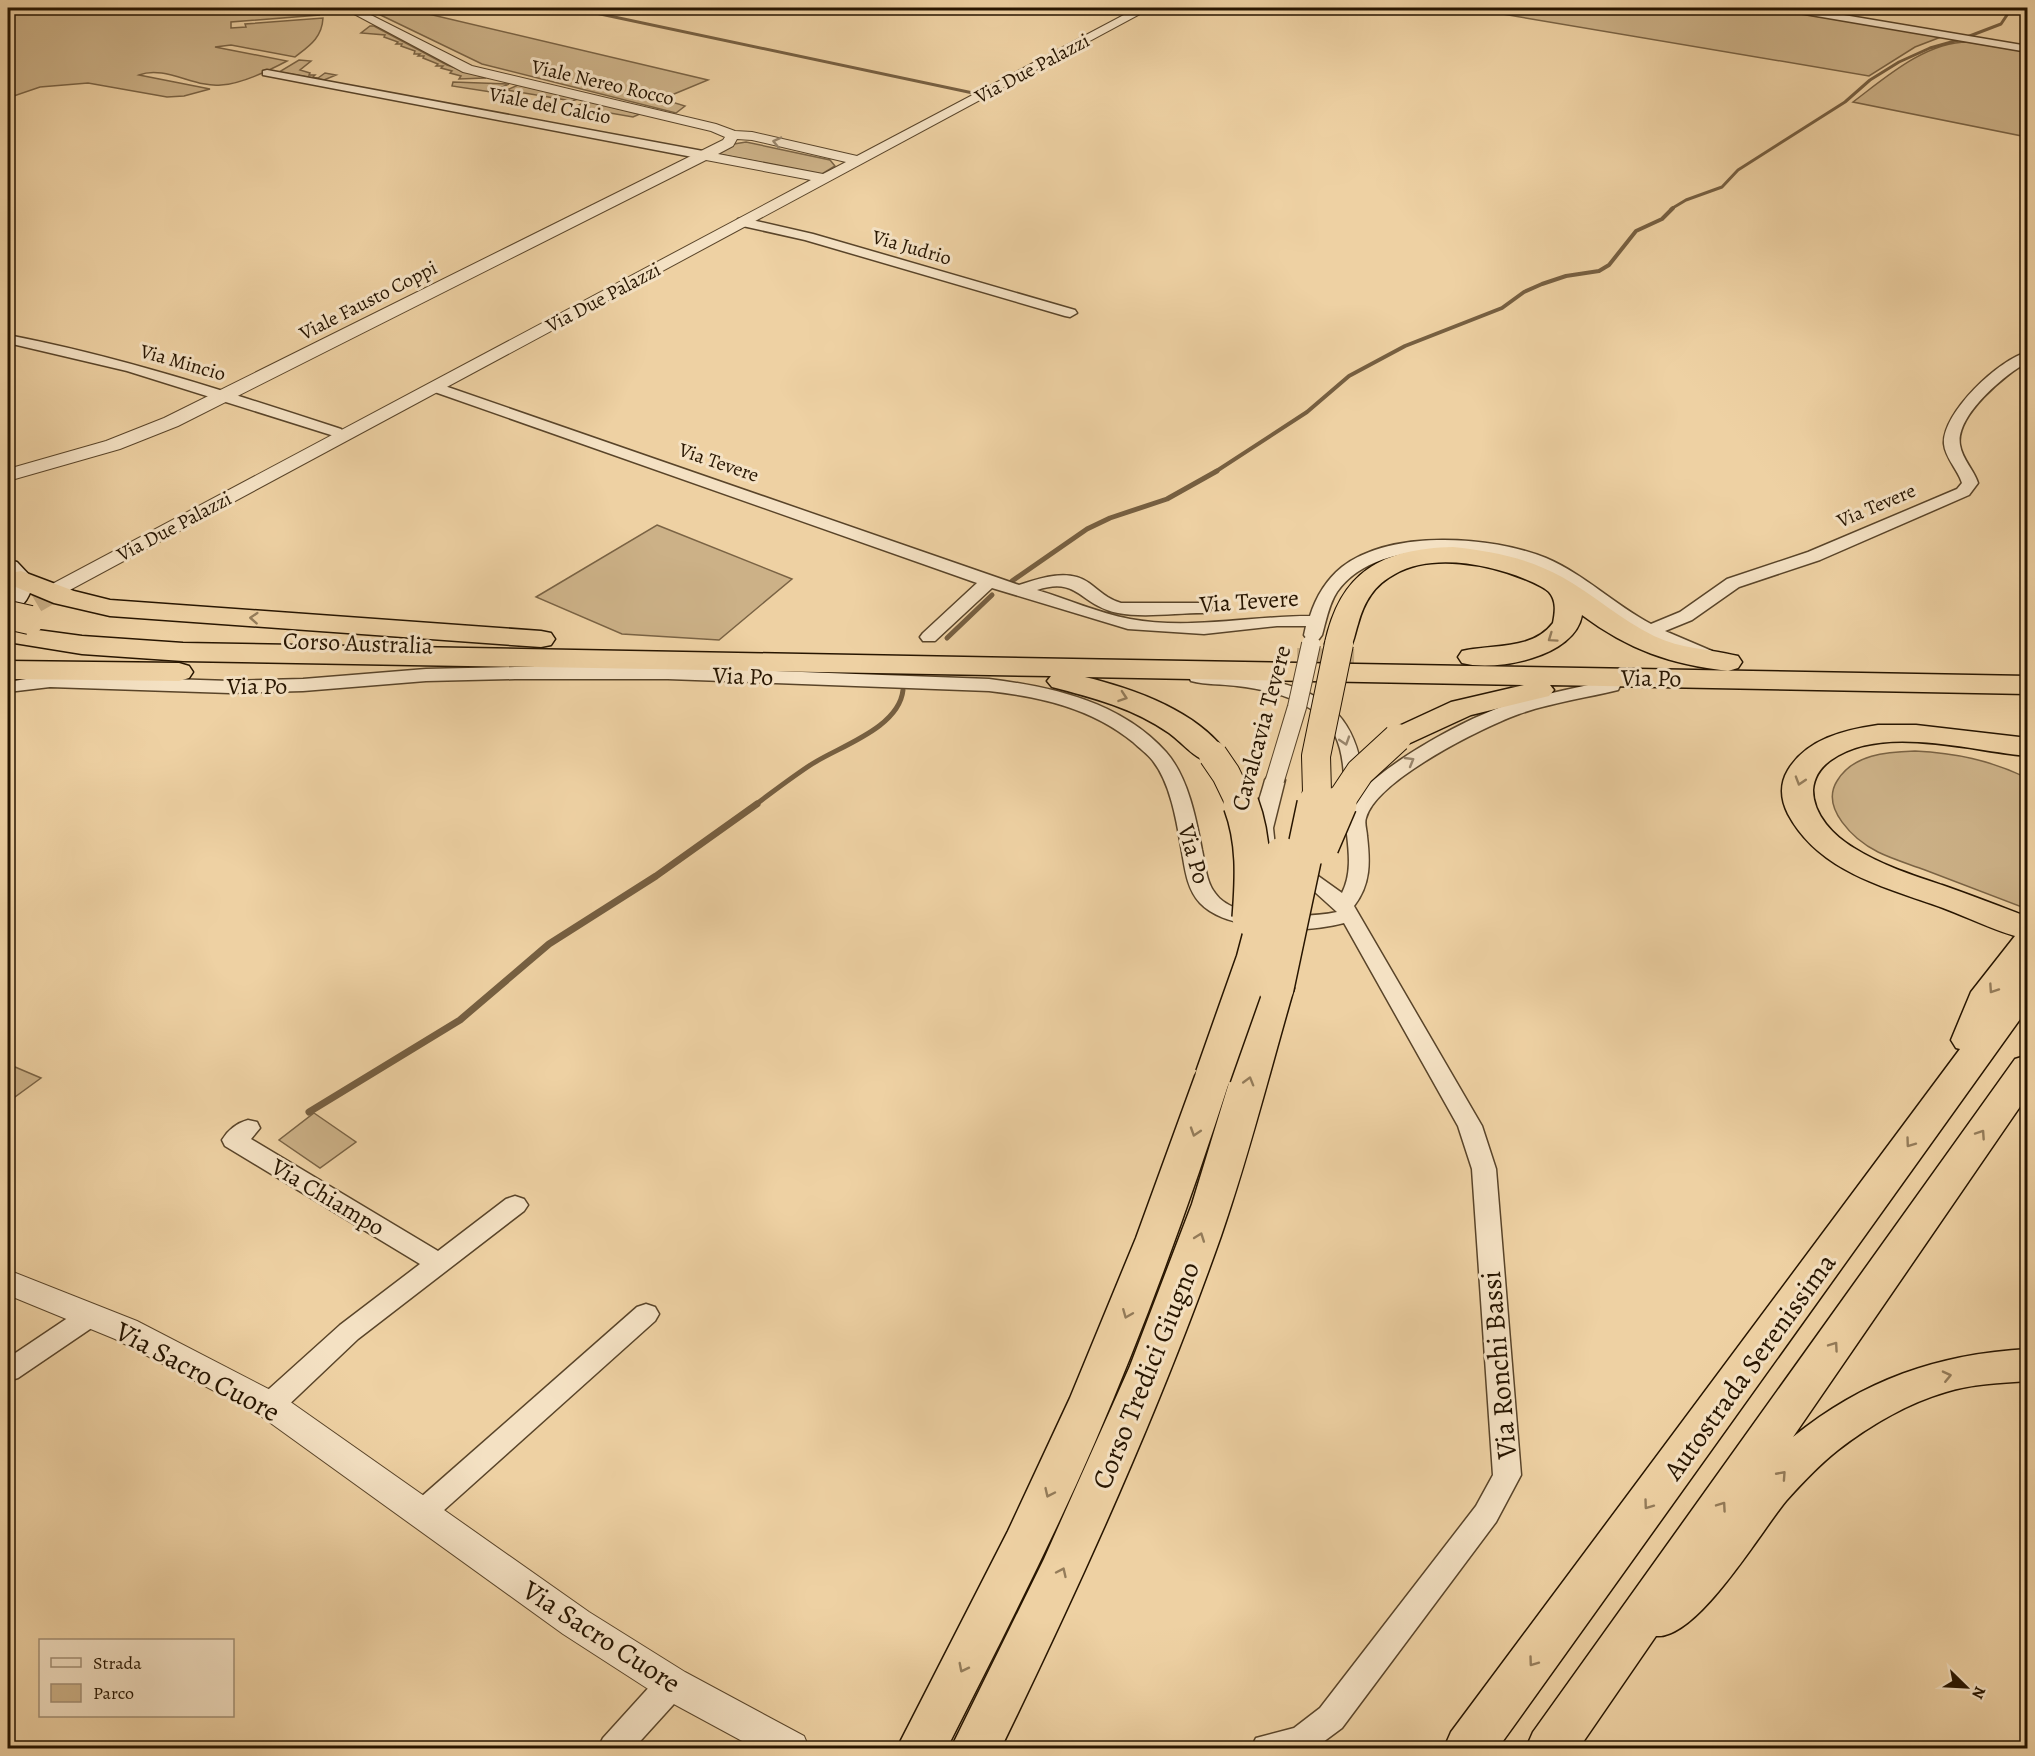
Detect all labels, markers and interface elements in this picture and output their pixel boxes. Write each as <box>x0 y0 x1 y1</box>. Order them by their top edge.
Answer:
street label: Via Due Palazzi <box>969 27 1094 110</box>
street label: Viale Nereo Rocco <box>528 53 677 112</box>
street label: Viale del Calcio <box>486 80 613 131</box>
one-way arrow <box>772 136 782 149</box>
street label: Via Judrio <box>868 223 955 272</box>
street label: Viale Fausto Coppi <box>294 254 442 347</box>
street label: Via Due Palazzi <box>540 256 665 339</box>
street label: Via Mincio <box>136 337 229 388</box>
street label: Via Tevere <box>674 436 762 489</box>
street label: Via Tevere <box>1832 477 1920 534</box>
street label: Via Due Palazzi <box>111 485 236 568</box>
street label: Via Tevere <box>1197 582 1300 621</box>
one-way arrow <box>250 612 259 625</box>
street label: Corso Australia <box>282 624 434 662</box>
one-way arrow <box>1548 631 1559 642</box>
street label: Cavalcavia Tevere <box>1224 642 1298 814</box>
street label: Via Po <box>711 659 774 693</box>
street label: Via Po <box>1619 661 1682 695</box>
street label: Via Po <box>226 670 287 702</box>
one-way arrow <box>1117 689 1128 702</box>
one-way arrow <box>1338 735 1350 746</box>
one-way arrow <box>1404 757 1414 768</box>
one-way arrow <box>1795 776 1807 786</box>
street label: Via Po <box>1170 820 1218 888</box>
one-way arrow <box>1989 982 2000 993</box>
one-way arrow <box>1242 1076 1254 1087</box>
one-way arrow <box>1190 1126 1202 1137</box>
one-way arrow <box>1974 1130 1985 1141</box>
one-way arrow <box>1906 1137 1917 1148</box>
street label: Via Chiampo <box>265 1150 391 1243</box>
one-way arrow <box>1193 1232 1205 1243</box>
street label: Autostrada Serenissima <box>1654 1246 1845 1488</box>
street label: Corso Tredici Giugno <box>1083 1256 1209 1495</box>
street label: Via Ronchi Bassi <box>1472 1269 1526 1461</box>
one-way arrow <box>1122 1308 1134 1319</box>
street label: Via Sacro Cuore <box>108 1312 286 1431</box>
one-way arrow <box>1827 1342 1838 1353</box>
one-way arrow <box>1942 1370 1952 1383</box>
one-way arrow <box>1775 1471 1786 1482</box>
one-way arrow <box>1044 1487 1056 1498</box>
one-way arrow <box>1644 1498 1655 1509</box>
one-way arrow <box>1714 1501 1725 1512</box>
one-way arrow <box>1054 1568 1066 1579</box>
street label: Via Sacro Cuore <box>514 1571 688 1702</box>
legend <box>39 1639 234 1717</box>
text: Strada <box>93 1651 142 1675</box>
one-way arrow <box>1529 1656 1540 1667</box>
north arrow <box>1936 1657 1996 1717</box>
one-way arrow <box>959 1662 970 1673</box>
text: Parco <box>93 1681 134 1705</box>
text: N <box>1966 1683 1991 1703</box>

